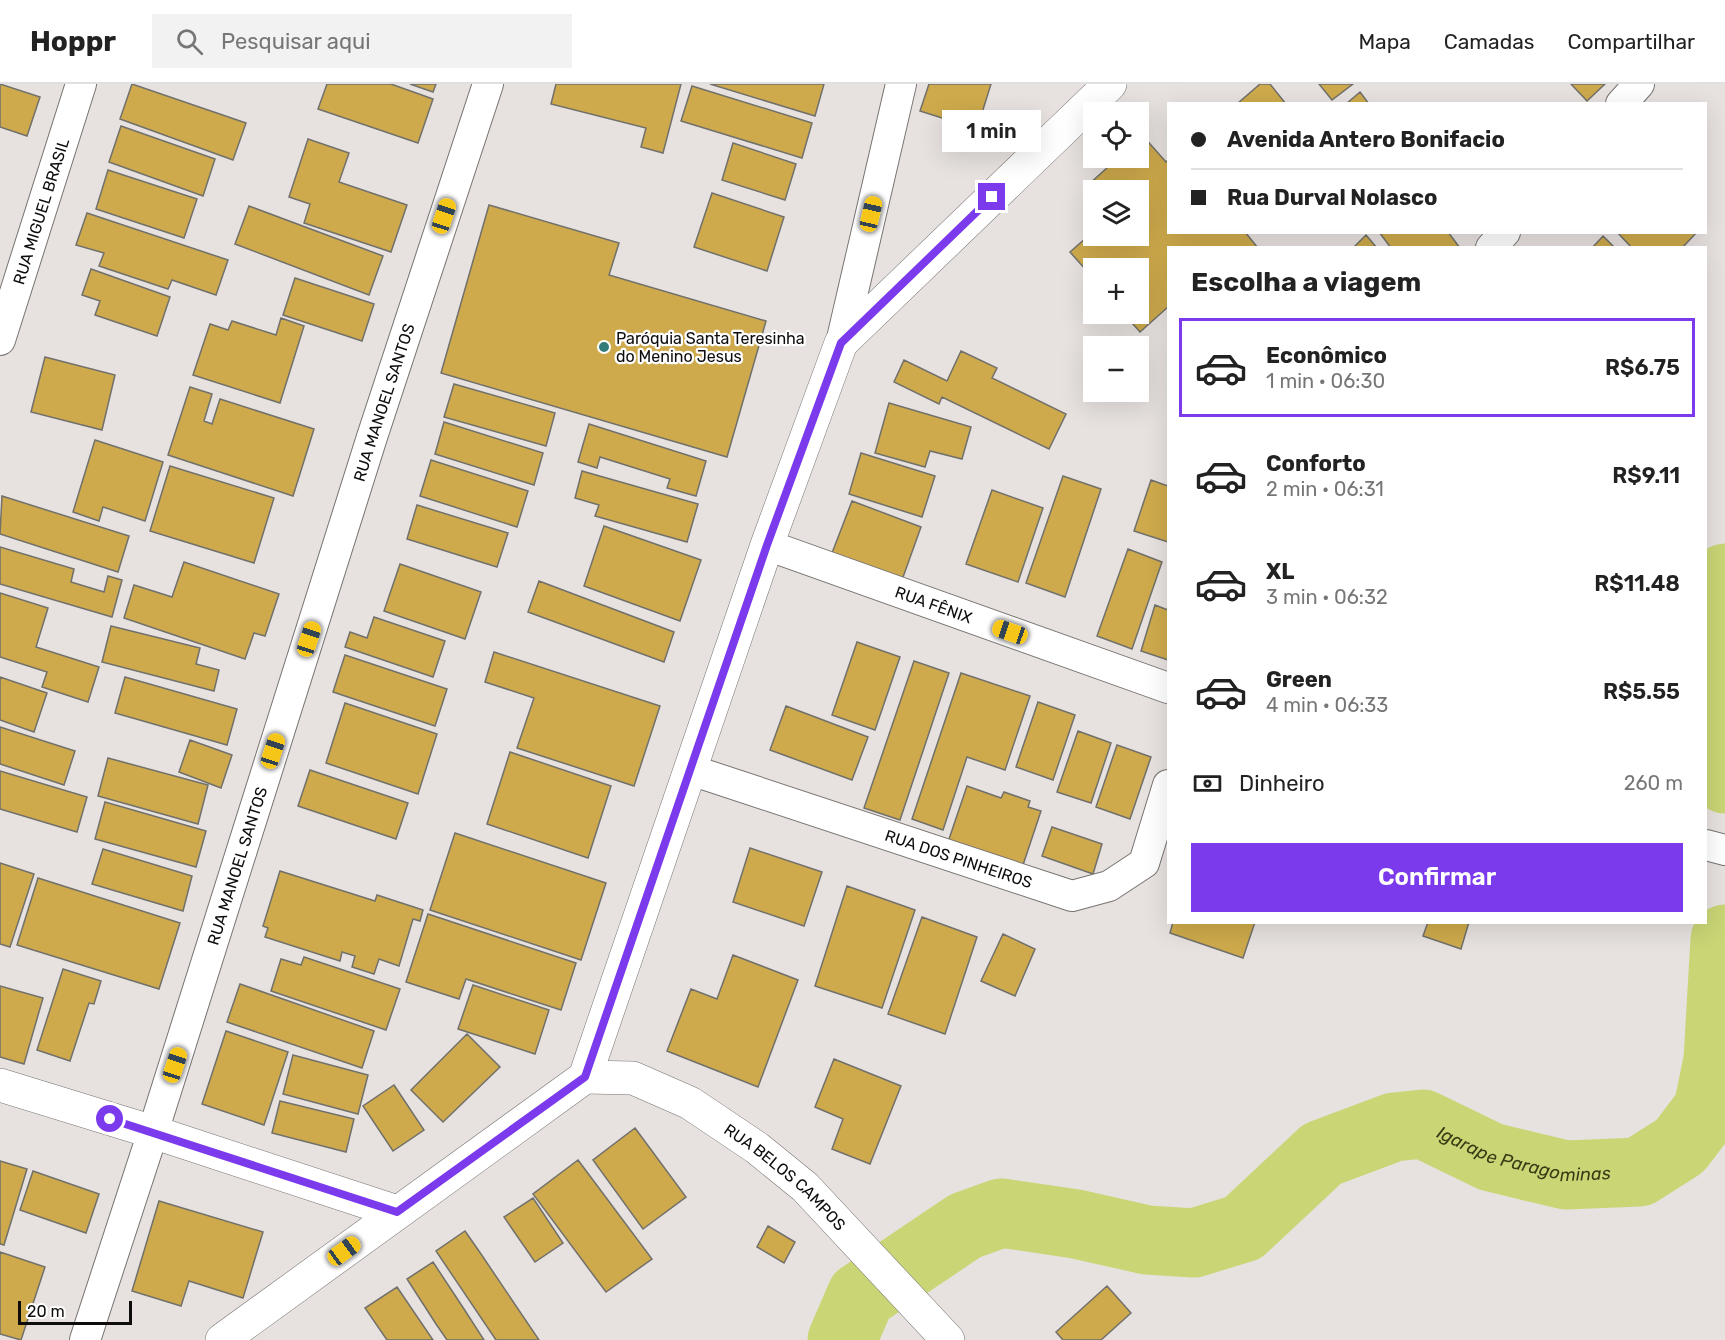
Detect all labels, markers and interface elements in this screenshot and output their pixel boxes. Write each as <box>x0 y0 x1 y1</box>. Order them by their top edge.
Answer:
search box <box>152 14 572 68</box>
text: Hoppr <box>30 25 116 58</box>
icon: search <box>173 25 206 58</box>
text: Pesquisar aqui <box>221 28 371 55</box>
text: Mapa <box>1358 29 1411 54</box>
text: Camadas <box>1444 29 1534 54</box>
text: Compartilhar <box>1567 29 1695 54</box>
map controls <box>1083 102 1149 402</box>
button: locate <box>1083 102 1149 168</box>
callout: 1 min <box>942 110 1042 152</box>
text: 1 min <box>966 119 1017 143</box>
text: Avenida Antero Bonifacio <box>1227 126 1505 153</box>
street label: RUA MIGUEL BRASIL <box>9 136 73 287</box>
button: layers <box>1083 180 1149 246</box>
route end <box>978 183 1005 210</box>
text: Rua Durval Nolasco <box>1227 184 1437 211</box>
car <box>858 194 884 234</box>
car <box>430 196 458 236</box>
button: + <box>1083 258 1149 324</box>
text: Escolha a viagem <box>1191 266 1421 298</box>
street label: RUA MANOEL SANTOS <box>350 321 419 484</box>
place label: Paróquia Santa Teresinha do Menino Jesus <box>616 329 805 366</box>
button: − <box>1083 336 1149 402</box>
marker: Paróquia Santa Teresinha do Menino Jesus <box>597 340 611 354</box>
icon: car <box>1194 341 1248 395</box>
text: Econômico <box>1266 342 1387 369</box>
text: R$6.75 <box>1605 354 1680 381</box>
text: 1 min · 06:30 <box>1266 369 1385 393</box>
icon: car <box>1194 449 1248 503</box>
text: Conforto <box>1266 450 1366 477</box>
text: R$9.11 <box>1612 462 1680 489</box>
text: 2 min · 06:31 <box>1266 477 1384 501</box>
icon: car <box>1194 557 1248 611</box>
text: XL <box>1266 558 1294 585</box>
text: R$11.48 <box>1594 570 1680 597</box>
street label: RUA FÊNIX <box>892 582 975 627</box>
text: 3 min · 06:32 <box>1266 585 1388 609</box>
car <box>990 618 1030 646</box>
car <box>295 619 323 659</box>
icon: car <box>1194 665 1248 719</box>
text: Green <box>1266 666 1332 693</box>
text: R$5.55 <box>1603 678 1680 705</box>
text: 4 min · 06:33 <box>1266 693 1388 717</box>
car <box>259 731 287 771</box>
icon: cash <box>1191 767 1224 800</box>
text: Dinheiro <box>1239 770 1325 797</box>
text: 260 m <box>1624 771 1683 795</box>
street label: RUA MANOEL SANTOS <box>204 784 271 947</box>
street label: RUA DOS PINHEIROS <box>882 826 1035 892</box>
button: Confirmar <box>1191 843 1683 912</box>
car <box>161 1045 189 1085</box>
route start <box>96 1105 123 1132</box>
street label: RUA BELOS CAMPOS <box>720 1120 850 1234</box>
water label: Igarape Paragominas <box>1433 1121 1611 1186</box>
car <box>324 1233 364 1269</box>
scale bar <box>18 1298 132 1326</box>
text: 20 m <box>27 1302 65 1321</box>

